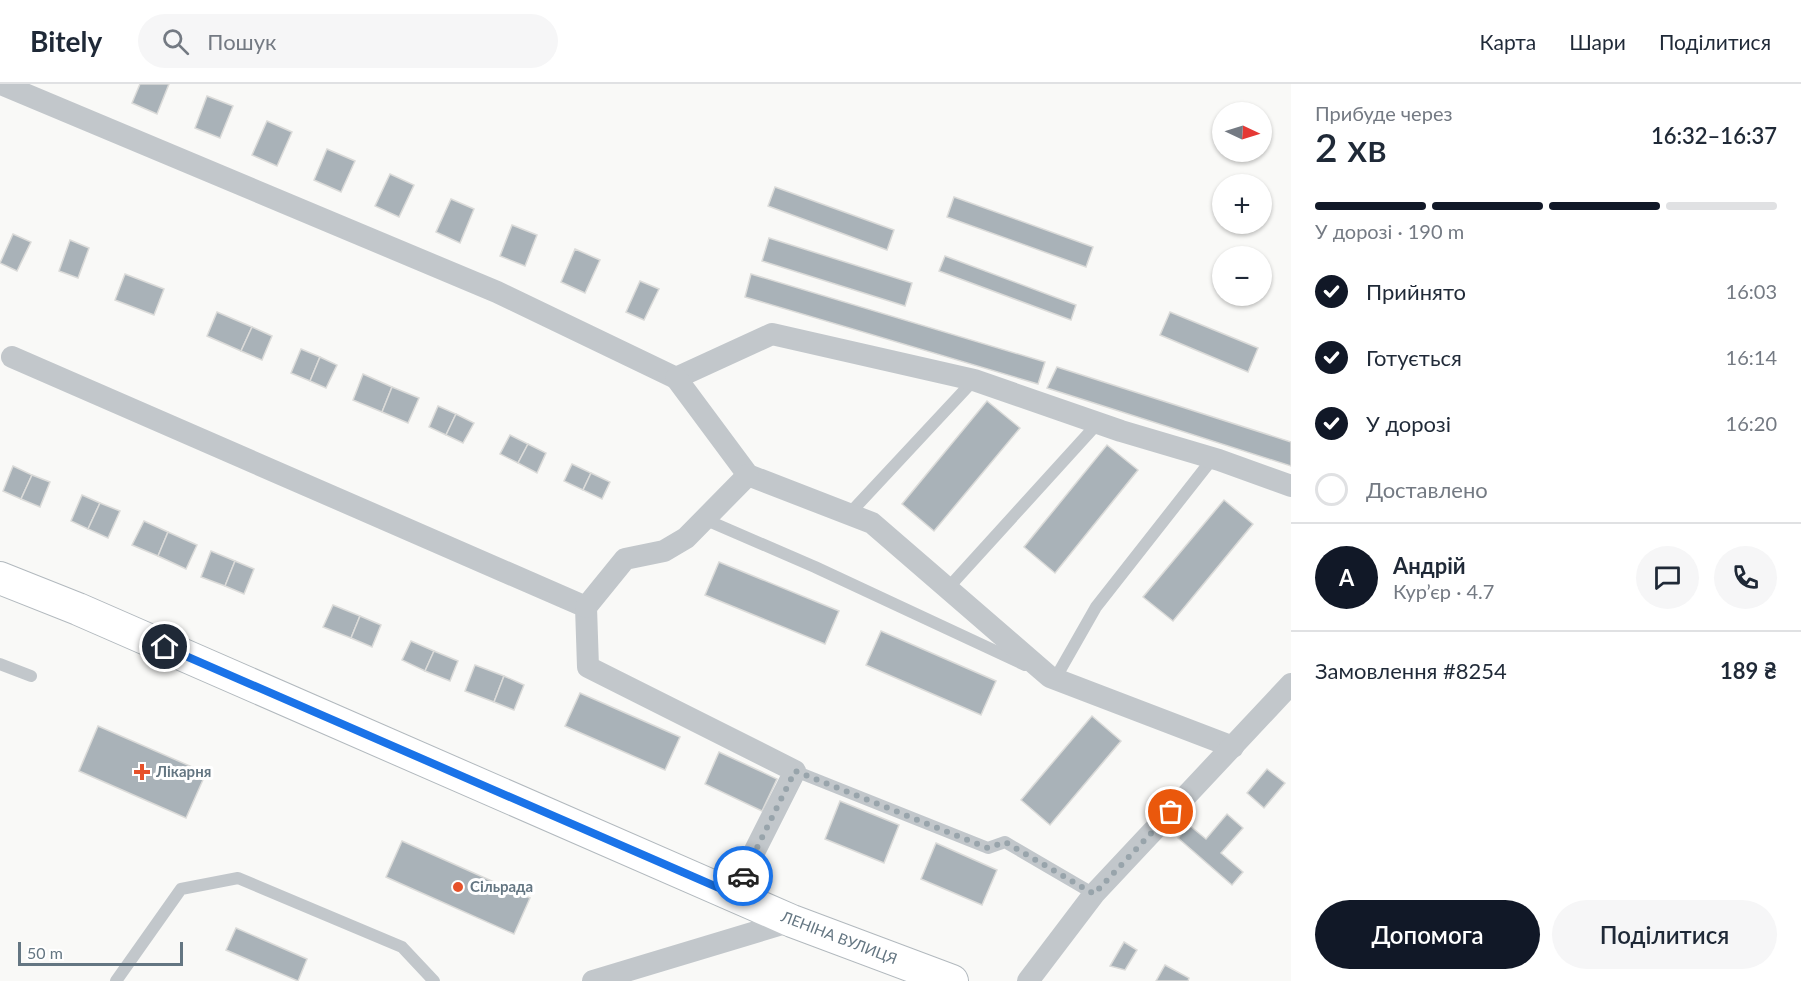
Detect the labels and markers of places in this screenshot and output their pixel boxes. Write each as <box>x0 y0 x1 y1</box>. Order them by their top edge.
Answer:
pin <box>139 621 190 672</box>
place label: Лікарня <box>155 762 211 780</box>
marker: Лікарня <box>133 763 151 781</box>
pin <box>1145 786 1196 837</box>
place label: Сільрада <box>470 877 533 895</box>
marker: Сільрада <box>451 880 465 894</box>

